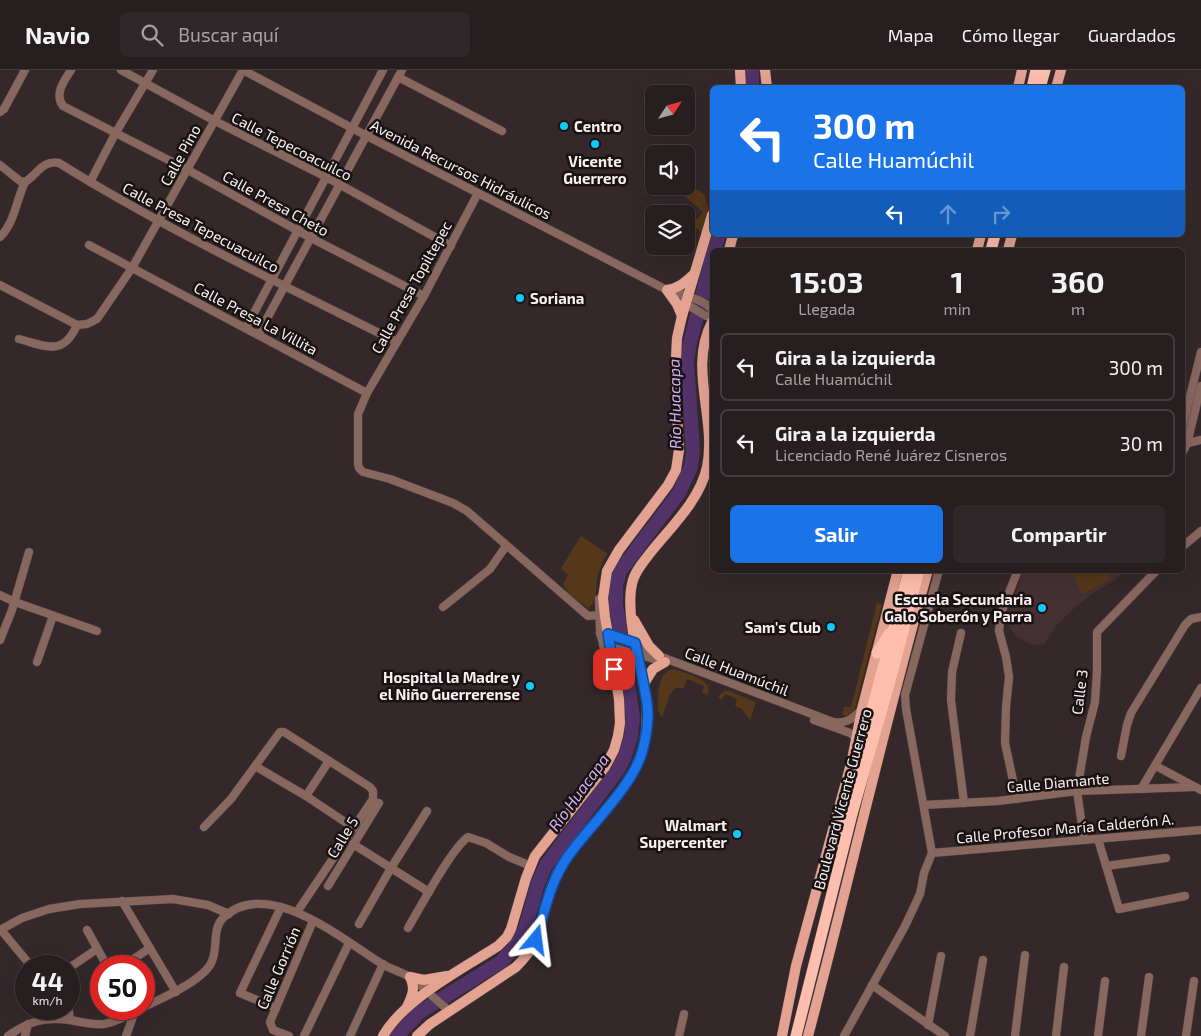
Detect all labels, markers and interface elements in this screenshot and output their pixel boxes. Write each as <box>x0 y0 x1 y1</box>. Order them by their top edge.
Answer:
search box <box>120 12 470 57</box>
text: Navio <box>25 20 90 49</box>
icon: search <box>138 21 166 49</box>
text: Buscar aquí <box>178 23 279 46</box>
text: Mapa <box>888 24 934 46</box>
text: Cómo llegar <box>962 24 1060 46</box>
text: Guardados <box>1088 24 1176 46</box>
north arrow <box>645 85 695 135</box>
map controls <box>645 85 695 255</box>
text: 300 m <box>813 104 915 146</box>
icon: left <box>730 105 795 170</box>
street label: Calle Tepecoacuilco <box>229 108 355 184</box>
street label: Avenida Recursos Hidráulicos <box>368 115 554 223</box>
place label: Centro <box>574 117 622 135</box>
marker: Centro <box>558 120 570 132</box>
street label: Calle Pino <box>156 121 204 189</box>
marker: Vicente Guerrero <box>589 138 601 150</box>
button: sound <box>645 145 695 195</box>
text: Calle Huamúchil <box>813 146 974 172</box>
place label: Vicente Guerrero <box>563 152 627 187</box>
street label: Calle Presa Cheto <box>220 166 332 240</box>
street label: Calle Presa Tepecuacuilco <box>120 178 282 276</box>
icon: left <box>881 200 909 228</box>
icon: ahead <box>934 200 962 228</box>
icon: right <box>987 200 1015 228</box>
button: layers <box>645 205 695 255</box>
street label: Calle Presa Topiltepec <box>367 218 455 356</box>
text: 15:03 <box>790 263 863 299</box>
text: 1 <box>951 263 964 299</box>
text: 360 <box>1051 263 1105 299</box>
street label: Calle Presa La Villita <box>191 278 321 358</box>
place label: Soriana <box>530 289 584 307</box>
marker: Soriana <box>514 292 526 304</box>
text: Llegada <box>798 299 855 318</box>
text: min <box>944 299 971 318</box>
text: m <box>1071 299 1085 318</box>
text: Gira a la izquierda <box>775 346 936 369</box>
icon: left <box>732 353 760 381</box>
text: 300 m <box>1109 356 1163 379</box>
water label: Río Huacapa <box>664 359 684 449</box>
text: Calle Huamúchil <box>775 369 892 388</box>
text: Gira a la izquierda <box>775 422 936 445</box>
icon: left <box>732 429 760 457</box>
text: 30 m <box>1120 432 1163 455</box>
text: Licenciado René Juárez Cisneros <box>775 445 1007 464</box>
button: Salir <box>730 505 943 563</box>
button: Compartir <box>953 505 1165 563</box>
place label: Escuela Secundaria Galo Soberón y Parra <box>884 590 1032 626</box>
marker: Escuela Secundaria Galo Soberón y Parra <box>1036 602 1048 614</box>
place label: Sam's Club <box>745 618 821 636</box>
marker: Sam's Club <box>825 621 837 633</box>
street label: Calle Huamúchil <box>683 643 792 699</box>
pin <box>593 648 635 690</box>
icon: arrive <box>600 655 628 683</box>
place label: Hospital la Madre y el Niño Guerrerense <box>379 668 521 703</box>
street label: Calle 3 <box>1067 668 1091 716</box>
marker: Hospital la Madre y el Niño Guerrerense <box>524 680 536 692</box>
street label: Boulevard Vicente Guerrero <box>809 707 875 891</box>
water label: Río Huacapa <box>544 750 612 834</box>
street label: Calle Diamante <box>1006 769 1110 795</box>
street label: Calle Profesor María Calderón A. <box>955 810 1175 846</box>
street label: Calle 5 <box>323 813 361 861</box>
place label: Walmart Supercenter <box>640 816 728 851</box>
marker: Walmart Supercenter <box>731 828 743 840</box>
position arrow <box>509 913 561 965</box>
street label: Calle Gorrión <box>253 924 303 1012</box>
speed limit sign: 50 <box>90 955 155 1020</box>
text: 44 <box>32 966 63 996</box>
text: km/h <box>33 993 62 1007</box>

